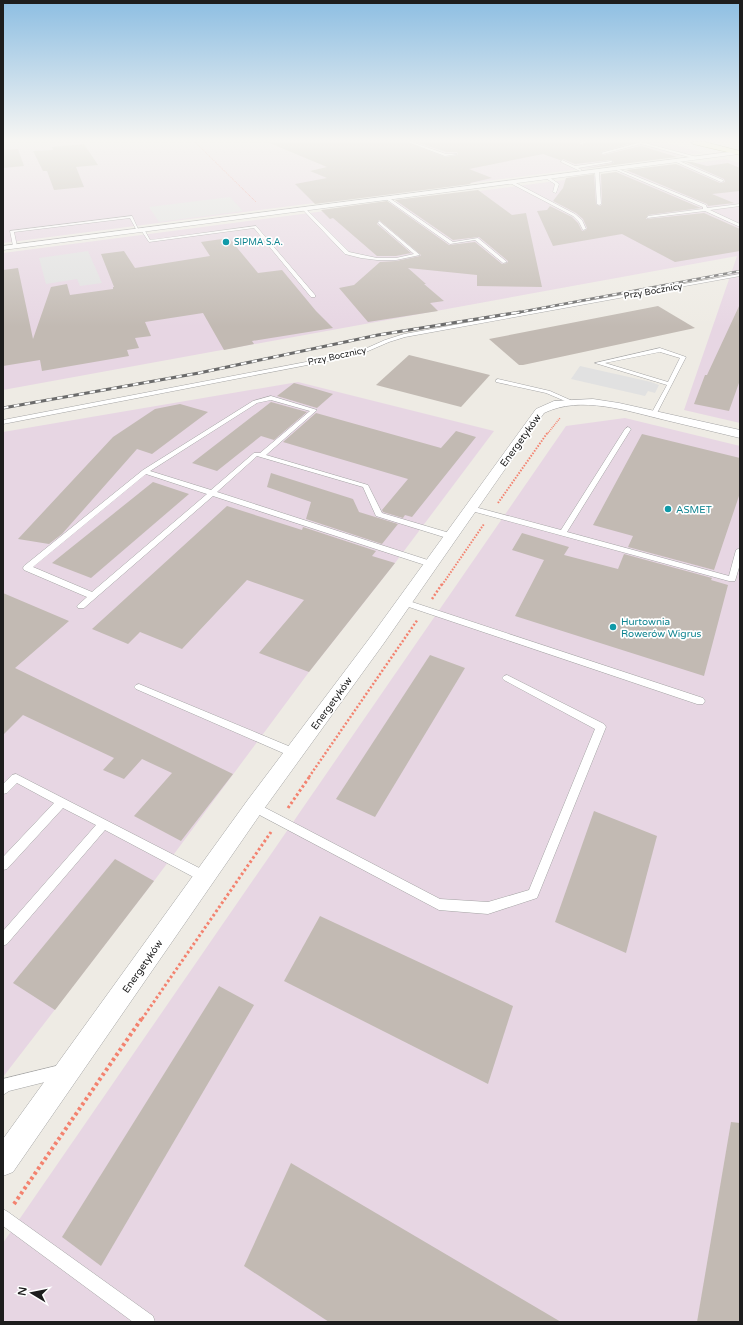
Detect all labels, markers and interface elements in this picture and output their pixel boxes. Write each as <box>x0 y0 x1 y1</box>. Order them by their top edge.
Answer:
marker: SIPMA S.A. <box>221 237 231 247</box>
place label: SIPMA S.A. <box>234 237 283 248</box>
street label: Przy Bocznicy <box>623 281 683 302</box>
street label: Przy Bocznicy <box>307 345 367 368</box>
street label: Energetyków <box>498 412 544 469</box>
marker: ASMET <box>663 504 673 514</box>
place label: ASMET <box>676 504 712 516</box>
place label: Hurtownia Rowerów Wigrus <box>621 616 702 640</box>
marker: Hurtownia Rowerów Wigrus <box>608 622 618 632</box>
street label: Energetyków <box>309 675 355 732</box>
street label: Energetyków <box>120 938 166 995</box>
north arrow <box>12 1273 52 1313</box>
text: N <box>15 1286 30 1297</box>

